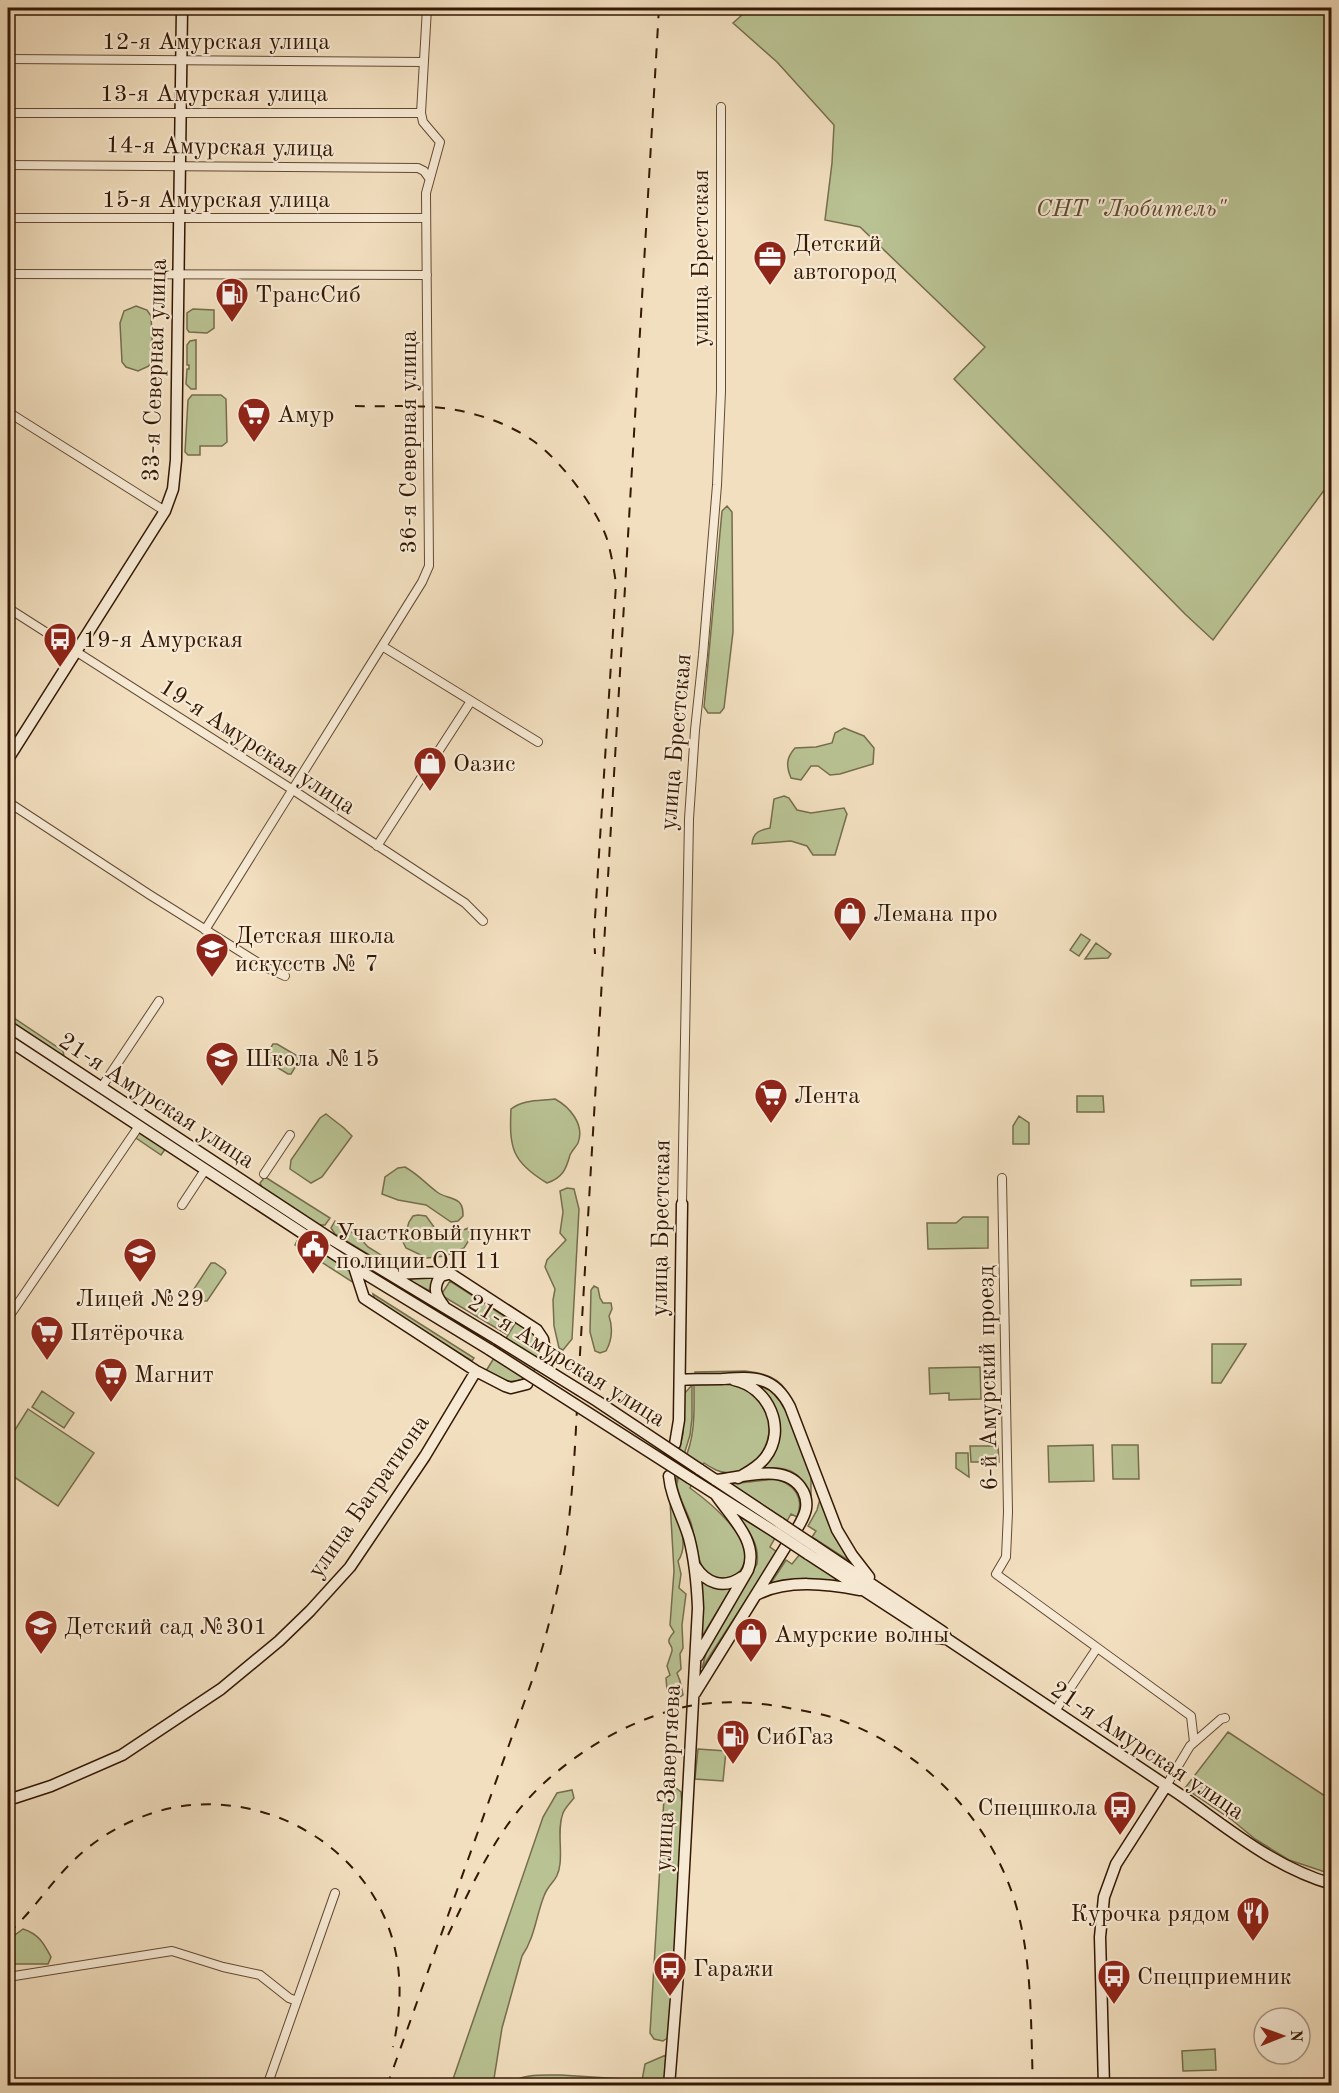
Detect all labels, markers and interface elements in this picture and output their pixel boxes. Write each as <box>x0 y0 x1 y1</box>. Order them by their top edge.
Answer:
street label: 12-я Амурская улица <box>102 31 330 55</box>
street label: 13-я Амурская улица <box>100 83 328 107</box>
street label: 14-я Амурская улица <box>106 134 334 162</box>
street label: улица Брестская <box>690 169 714 347</box>
street label: 15-я Амурская улица <box>102 189 330 213</box>
park label: СНТ "Любитель" <box>1036 198 1228 222</box>
place label: Детский автогород <box>793 233 896 285</box>
office icon: Детский автогород <box>752 239 788 286</box>
street label: 33-я Северная улица <box>140 258 172 482</box>
fuel station icon: ТрансСиб <box>214 276 250 323</box>
place label: ТрансСиб <box>255 284 361 308</box>
street label: 36-я Северная улица <box>398 330 422 554</box>
supermarket icon: Амур <box>236 396 272 443</box>
place label: Амур <box>277 404 334 428</box>
bus stop icon: 19-я Амурская <box>42 621 78 668</box>
place label: 19-я Амурская <box>83 629 243 653</box>
street label: улица Брестская <box>657 653 697 831</box>
street label: 19-я Амурская улица <box>155 675 359 820</box>
shop icon: Оазис <box>412 745 448 792</box>
place label: Оазис <box>453 753 515 777</box>
shop icon: Лемана про <box>832 895 868 942</box>
place label: Лемана про <box>873 903 998 927</box>
place label: Детская школа искусств № 7 <box>235 925 395 977</box>
school or university icon: Детская школа искусств № 7 <box>194 931 230 978</box>
street label: 21-я Амурская улица <box>54 1029 258 1174</box>
school or university icon: Школа №15 <box>204 1040 240 1087</box>
place label: Школа №15 <box>245 1048 380 1072</box>
supermarket icon: Лента <box>753 1077 789 1124</box>
place label: Лента <box>794 1085 860 1109</box>
street label: улица Брестская <box>648 1139 676 1317</box>
place label: Участковый пункт полиции ОП 11 <box>336 1222 531 1274</box>
public building icon: Участковый пункт полиции ОП 11 <box>295 1228 331 1275</box>
school or university icon: Лицей №29 <box>122 1236 158 1283</box>
street label: 6-й Амурский проезд <box>975 1265 1003 1491</box>
place label: Лицей №29 <box>76 1288 204 1312</box>
street label: 21-я Амурская улица <box>463 1291 669 1432</box>
supermarket icon: Пятёрочка <box>29 1314 65 1361</box>
place label: Пятёрочка <box>70 1322 184 1346</box>
supermarket icon: Магнит <box>93 1356 129 1403</box>
place label: Магнит <box>134 1364 214 1388</box>
street label: улица Багратиона <box>304 1411 435 1583</box>
school or university icon: Детский сад №301 <box>23 1608 59 1655</box>
place label: Детский сад №301 <box>64 1616 267 1640</box>
shop icon: Амурские волны <box>733 1616 769 1663</box>
place label: Амурские волны <box>774 1624 949 1648</box>
street label: 21-я Амурская улица <box>1046 1678 1248 1825</box>
street label: улица Завертяева <box>652 1683 686 1873</box>
fuel station icon: СибГаз <box>715 1718 751 1765</box>
place label: СибГаз <box>756 1726 833 1750</box>
bus stop icon: Спецшкола <box>1102 1789 1138 1836</box>
place label: Спецшкола <box>977 1797 1097 1821</box>
restaurant icon: Курочка рядом <box>1235 1895 1271 1942</box>
place label: Курочка рядом <box>1070 1903 1230 1927</box>
bus stop icon: Гаражи <box>652 1950 688 1997</box>
place label: Гаражи <box>693 1958 774 1982</box>
bus stop icon: Спецприемник <box>1096 1958 1132 2005</box>
place label: Спецприемник <box>1137 1966 1292 1990</box>
north arrow <box>1252 2006 1312 2066</box>
text: N <box>1287 2030 1303 2043</box>

